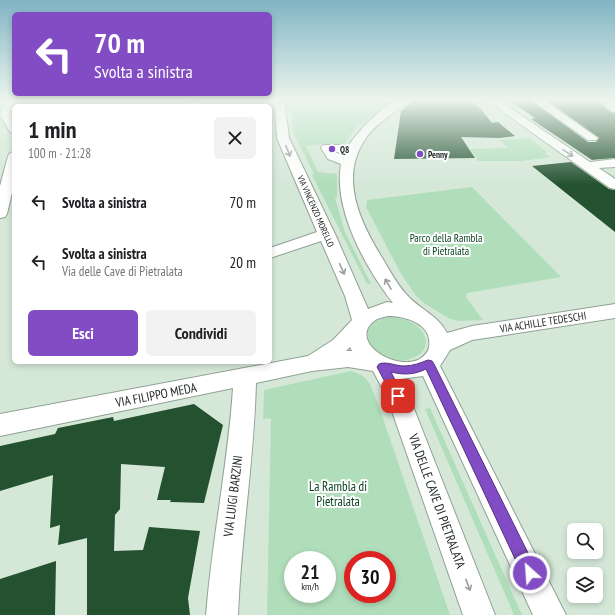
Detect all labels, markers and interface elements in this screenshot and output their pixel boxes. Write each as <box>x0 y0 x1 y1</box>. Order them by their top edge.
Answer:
text: 70 m <box>94 24 145 61</box>
icon: left <box>28 28 80 80</box>
text: Svolta a sinistra <box>94 60 193 83</box>
text: 1 min <box>28 114 76 145</box>
button: close <box>214 117 256 159</box>
one-way arrow <box>285 144 293 156</box>
marker: Q8 <box>327 144 337 154</box>
place label: Q8 <box>340 144 349 155</box>
text: 100 m · 21:28 <box>28 145 91 162</box>
marker: Penny <box>415 149 425 159</box>
place label: Penny <box>428 149 448 160</box>
one-way arrow <box>562 149 573 157</box>
street label: VIA VINCENZO MORELLO <box>295 173 337 249</box>
icon: left <box>28 191 50 213</box>
text: Svolta a sinistra <box>62 193 147 212</box>
text: 70 m <box>230 193 256 212</box>
park label: Parco della Rambla di Pietralata <box>410 231 482 258</box>
text: Svolta a sinistra <box>62 244 147 263</box>
icon: left <box>28 251 50 273</box>
text: 20 m <box>230 253 256 272</box>
text: Via delle Cave di Pietralata <box>62 263 183 280</box>
one-way arrow <box>339 263 347 275</box>
one-way arrow <box>384 278 392 290</box>
street label: VIA ACHILLE TEDESCHI <box>498 308 587 336</box>
button: Esci <box>28 310 138 356</box>
button: Condividi <box>146 310 256 356</box>
street label: VIA FILIPPO MEDA <box>113 379 199 411</box>
pin <box>381 379 415 413</box>
icon: arrive <box>387 385 409 407</box>
street label: VIA DELLE CAVE DI PIETRALATA <box>404 431 470 571</box>
street label: VIA LUIGI BARZINI <box>219 454 246 539</box>
park label: La Rambla di Pietralata <box>309 478 367 510</box>
map controls <box>567 523 603 603</box>
button: search <box>567 523 603 559</box>
speed limit sign: 30 <box>344 551 396 603</box>
position arrow <box>509 552 551 594</box>
text: 21 <box>300 559 320 585</box>
button: layers <box>567 567 603 603</box>
one-way arrow <box>465 579 473 591</box>
text: km/h <box>301 580 319 593</box>

